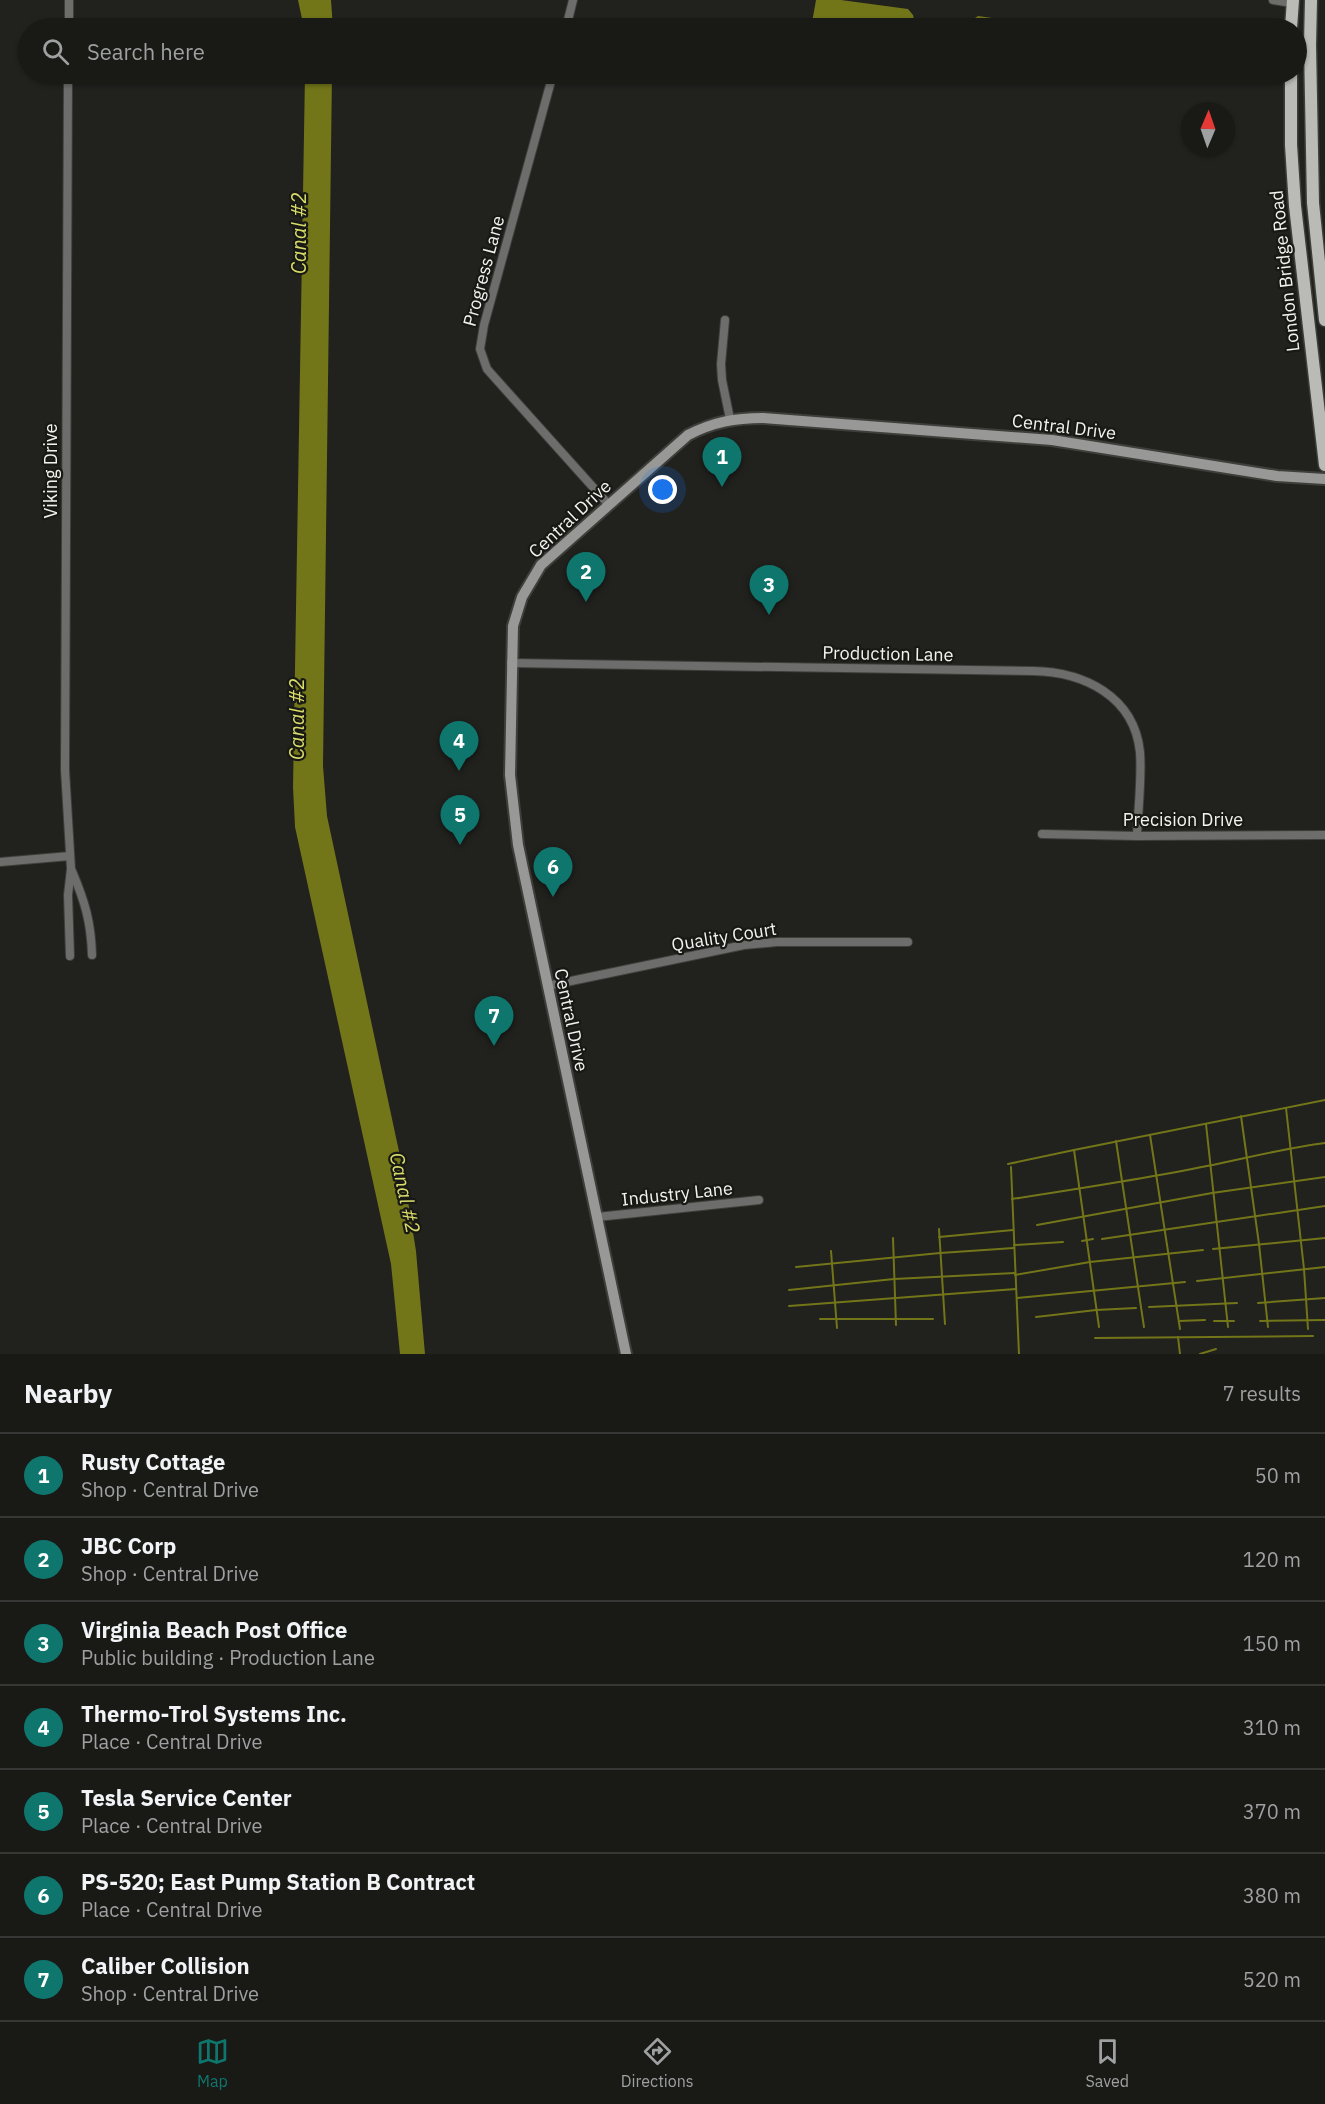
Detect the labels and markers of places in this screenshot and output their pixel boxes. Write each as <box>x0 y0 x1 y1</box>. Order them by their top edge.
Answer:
pin: 1 <box>702 438 742 487</box>
pin: 2 <box>566 552 606 602</box>
pin: 3 <box>750 566 788 615</box>
pin: 4 <box>440 722 478 771</box>
pin: 5 <box>440 796 480 845</box>
pin: 6 <box>534 848 572 897</box>
pin: 7 <box>474 996 514 1046</box>

